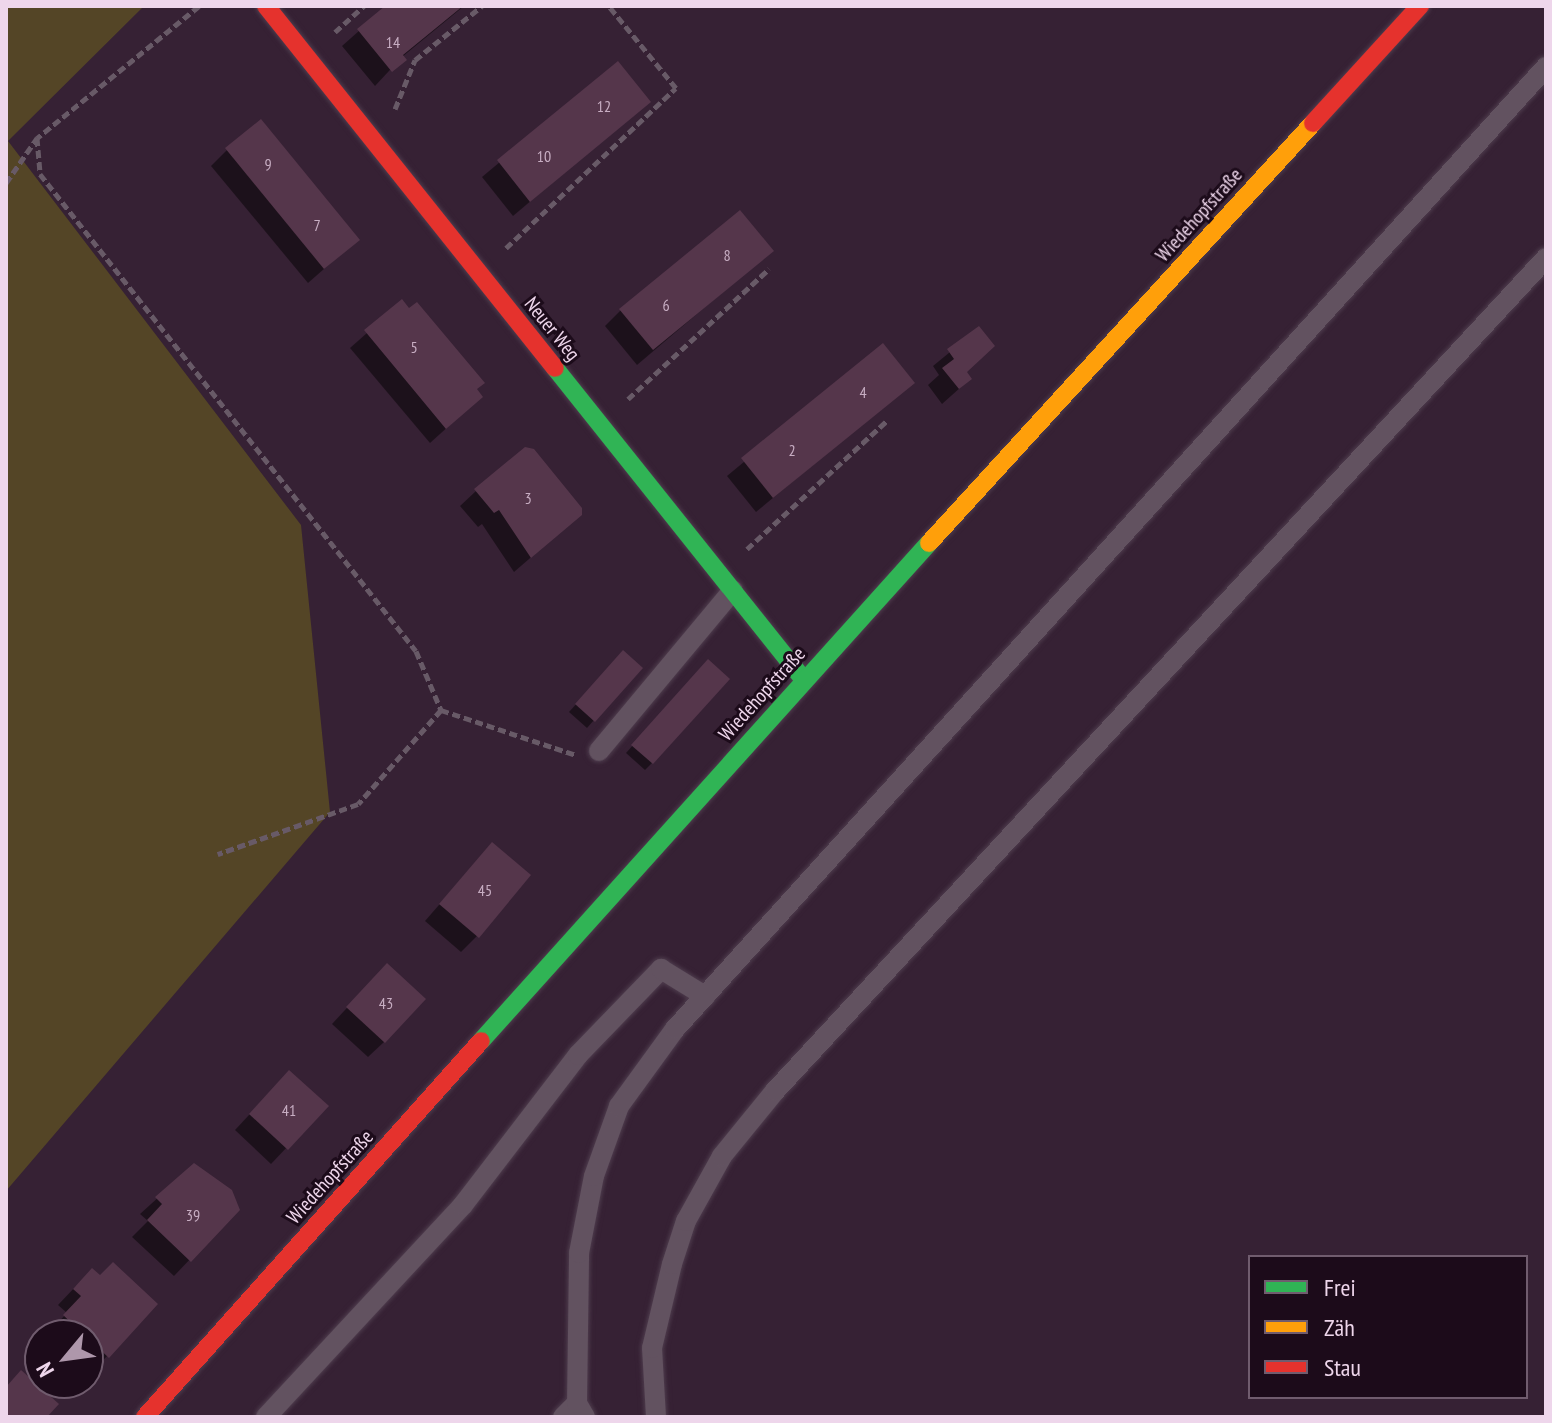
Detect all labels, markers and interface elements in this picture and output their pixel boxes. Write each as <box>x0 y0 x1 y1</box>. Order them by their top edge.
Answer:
house number: 14 <box>386 32 400 52</box>
house number: 12 <box>597 96 611 116</box>
house number: 10 <box>537 146 551 166</box>
house number: 9 <box>264 154 272 174</box>
street label: Wiedehopfstraße <box>1151 163 1247 267</box>
house number: 7 <box>313 215 321 235</box>
house number: 8 <box>723 245 731 265</box>
street label: Neuer Weg <box>519 292 585 366</box>
house number: 6 <box>662 295 670 315</box>
house number: 5 <box>410 337 418 357</box>
house number: 4 <box>859 382 867 402</box>
house number: 2 <box>788 440 796 460</box>
house number: 3 <box>524 488 532 508</box>
street label: Wiedehopfstraße <box>714 642 810 746</box>
house number: 45 <box>478 880 492 900</box>
house number: 43 <box>379 993 393 1013</box>
house number: 41 <box>282 1100 296 1120</box>
street label: Wiedehopfstraße <box>282 1125 378 1229</box>
house number: 39 <box>186 1205 200 1225</box>
legend <box>1248 1255 1528 1399</box>
text: Frei <box>1324 1272 1356 1303</box>
text: Zäh <box>1324 1312 1355 1343</box>
north arrow <box>24 1319 104 1399</box>
text: Stau <box>1324 1352 1361 1383</box>
text: N <box>30 1358 60 1382</box>

